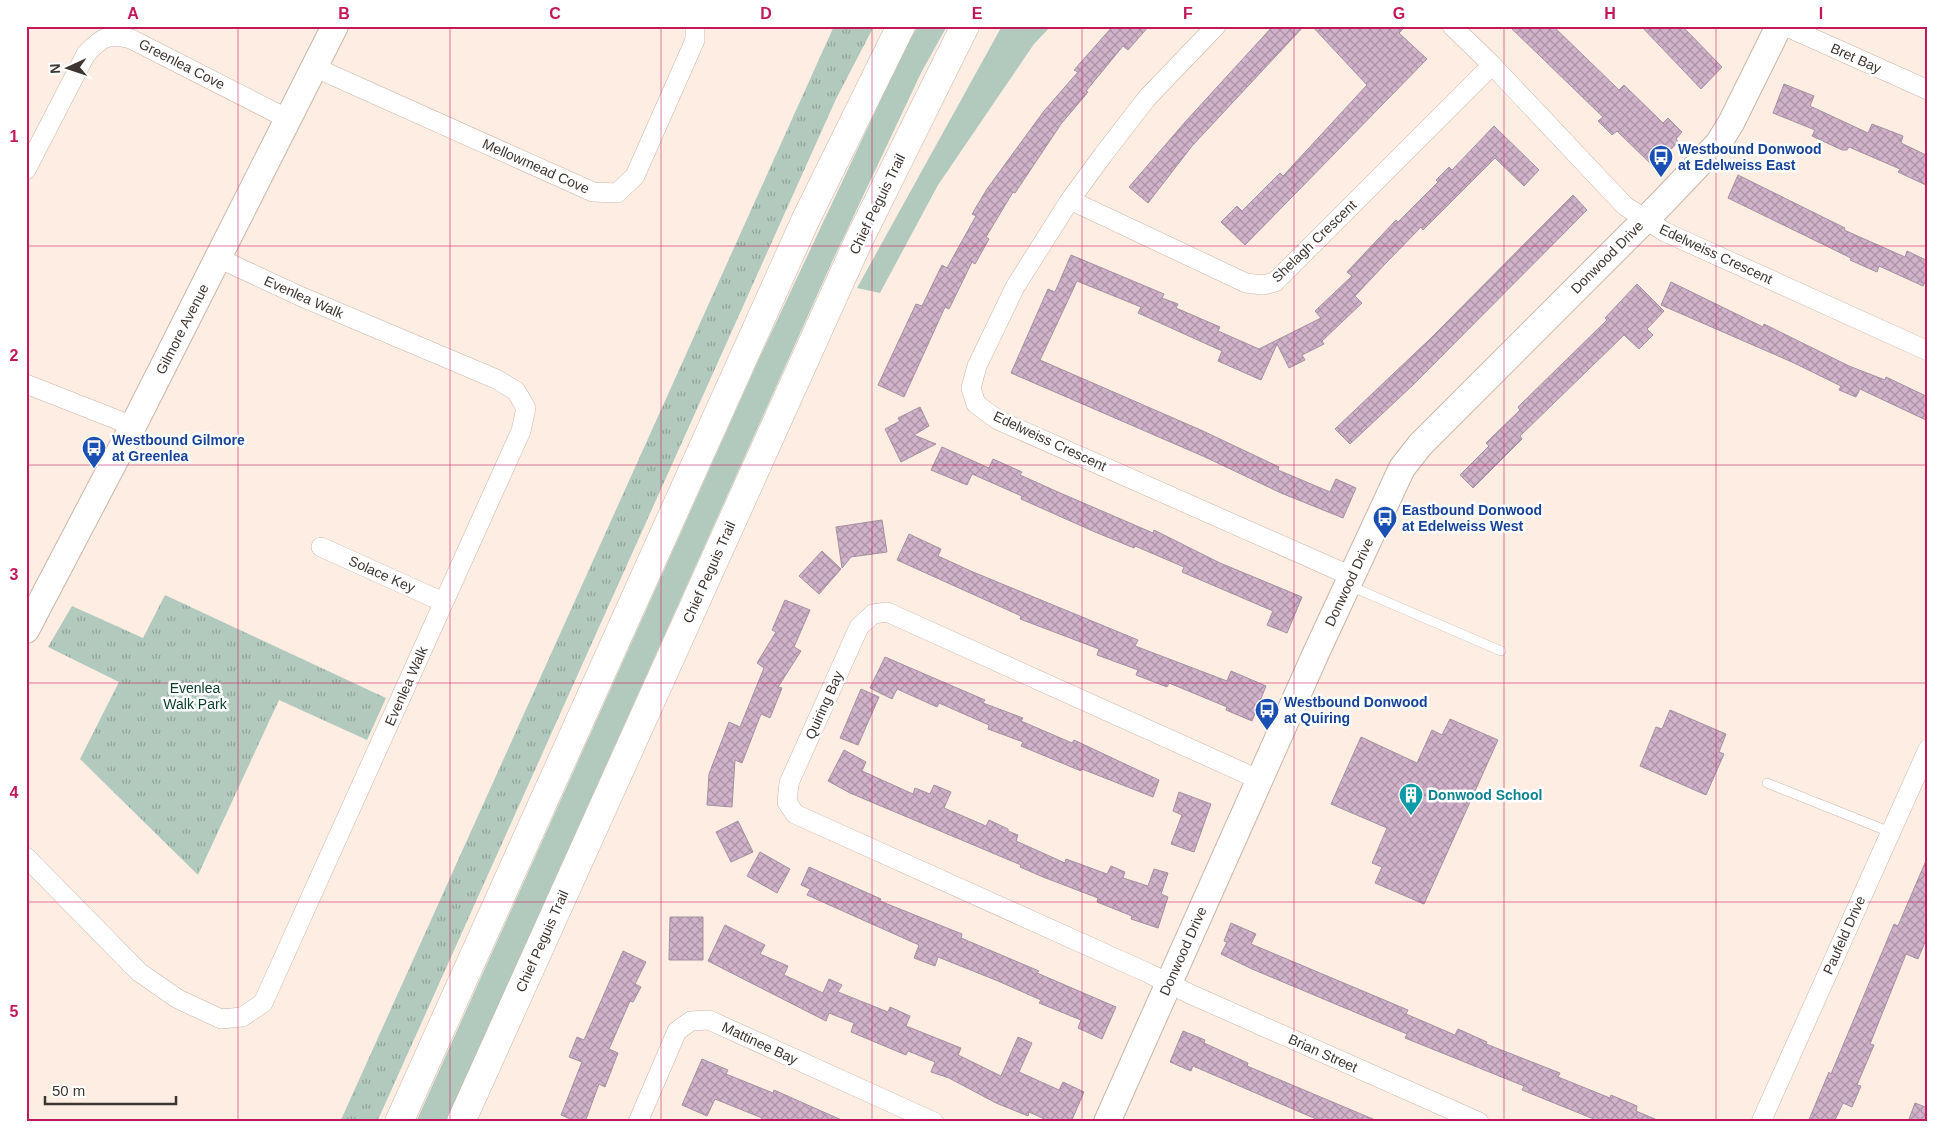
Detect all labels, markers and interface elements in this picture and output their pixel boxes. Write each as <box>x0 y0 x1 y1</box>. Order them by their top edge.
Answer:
text: A <box>127 5 139 22</box>
text: B <box>338 5 350 22</box>
text: C <box>549 5 561 22</box>
text: D <box>760 5 772 22</box>
text: E <box>972 5 983 22</box>
text: F <box>1183 5 1193 22</box>
text: G <box>1393 5 1405 22</box>
text: H <box>1604 5 1616 22</box>
text: I <box>1819 5 1823 22</box>
street label: Greenlea Cove <box>136 35 228 93</box>
street label: Bret Bay <box>1828 40 1884 76</box>
north arrow <box>42 42 92 92</box>
text: N <box>47 63 63 74</box>
text: 1 <box>10 128 19 145</box>
street label: Mellowmead Cove <box>480 135 592 197</box>
place label: Westbound Donwood at Edelweiss East <box>1678 141 1822 173</box>
bus stop icon: Westbound Donwood at Edelweiss East <box>1648 144 1674 178</box>
street label: Chief Peguis Trail <box>846 151 908 257</box>
street label: Shelagh Crescent <box>1268 197 1360 285</box>
street label: Donwood Drive <box>1568 217 1647 296</box>
street label: Edelweiss Crescent <box>1657 221 1775 287</box>
street label: Evenlea Walk <box>262 272 347 322</box>
street label: Gilmore Avenue <box>152 281 212 377</box>
text: 2 <box>10 347 19 364</box>
street label: Edelweiss Crescent <box>991 408 1109 474</box>
place label: Westbound Gilmore at Greenlea <box>112 432 245 464</box>
bus stop icon: Westbound Gilmore at Greenlea <box>81 435 107 469</box>
place label: Eastbound Donwood at Edelweiss West <box>1402 502 1542 534</box>
bus stop icon: Eastbound Donwood at Edelweiss West <box>1372 505 1398 539</box>
street label: Chief Peguis Trail <box>679 519 739 625</box>
street label: Donwood Drive <box>1322 535 1377 629</box>
street label: Solace Key <box>346 552 418 596</box>
text: 3 <box>10 566 19 583</box>
street label: Evenlea Walk <box>381 643 431 728</box>
street label: Quiring Bay <box>802 668 846 742</box>
park label: Evenlea Walk Park <box>163 680 228 712</box>
place label: Westbound Donwood at Quiring <box>1284 694 1428 726</box>
bus stop icon: Westbound Donwood at Quiring <box>1254 697 1280 731</box>
building icon: Donwood School <box>1398 782 1424 816</box>
text: 4 <box>10 784 19 801</box>
place label: Donwood School <box>1428 787 1542 803</box>
street label: Chief Peguis Trail <box>512 888 572 994</box>
street label: Paufeld Drive <box>1820 893 1868 977</box>
street label: Donwood Drive <box>1156 904 1210 998</box>
text: 5 <box>10 1003 19 1020</box>
street label: Mattinee Bay <box>720 1018 800 1068</box>
street label: Brian Street <box>1286 1031 1360 1075</box>
scale bar <box>45 1073 176 1105</box>
text: 50 m <box>52 1082 85 1099</box>

